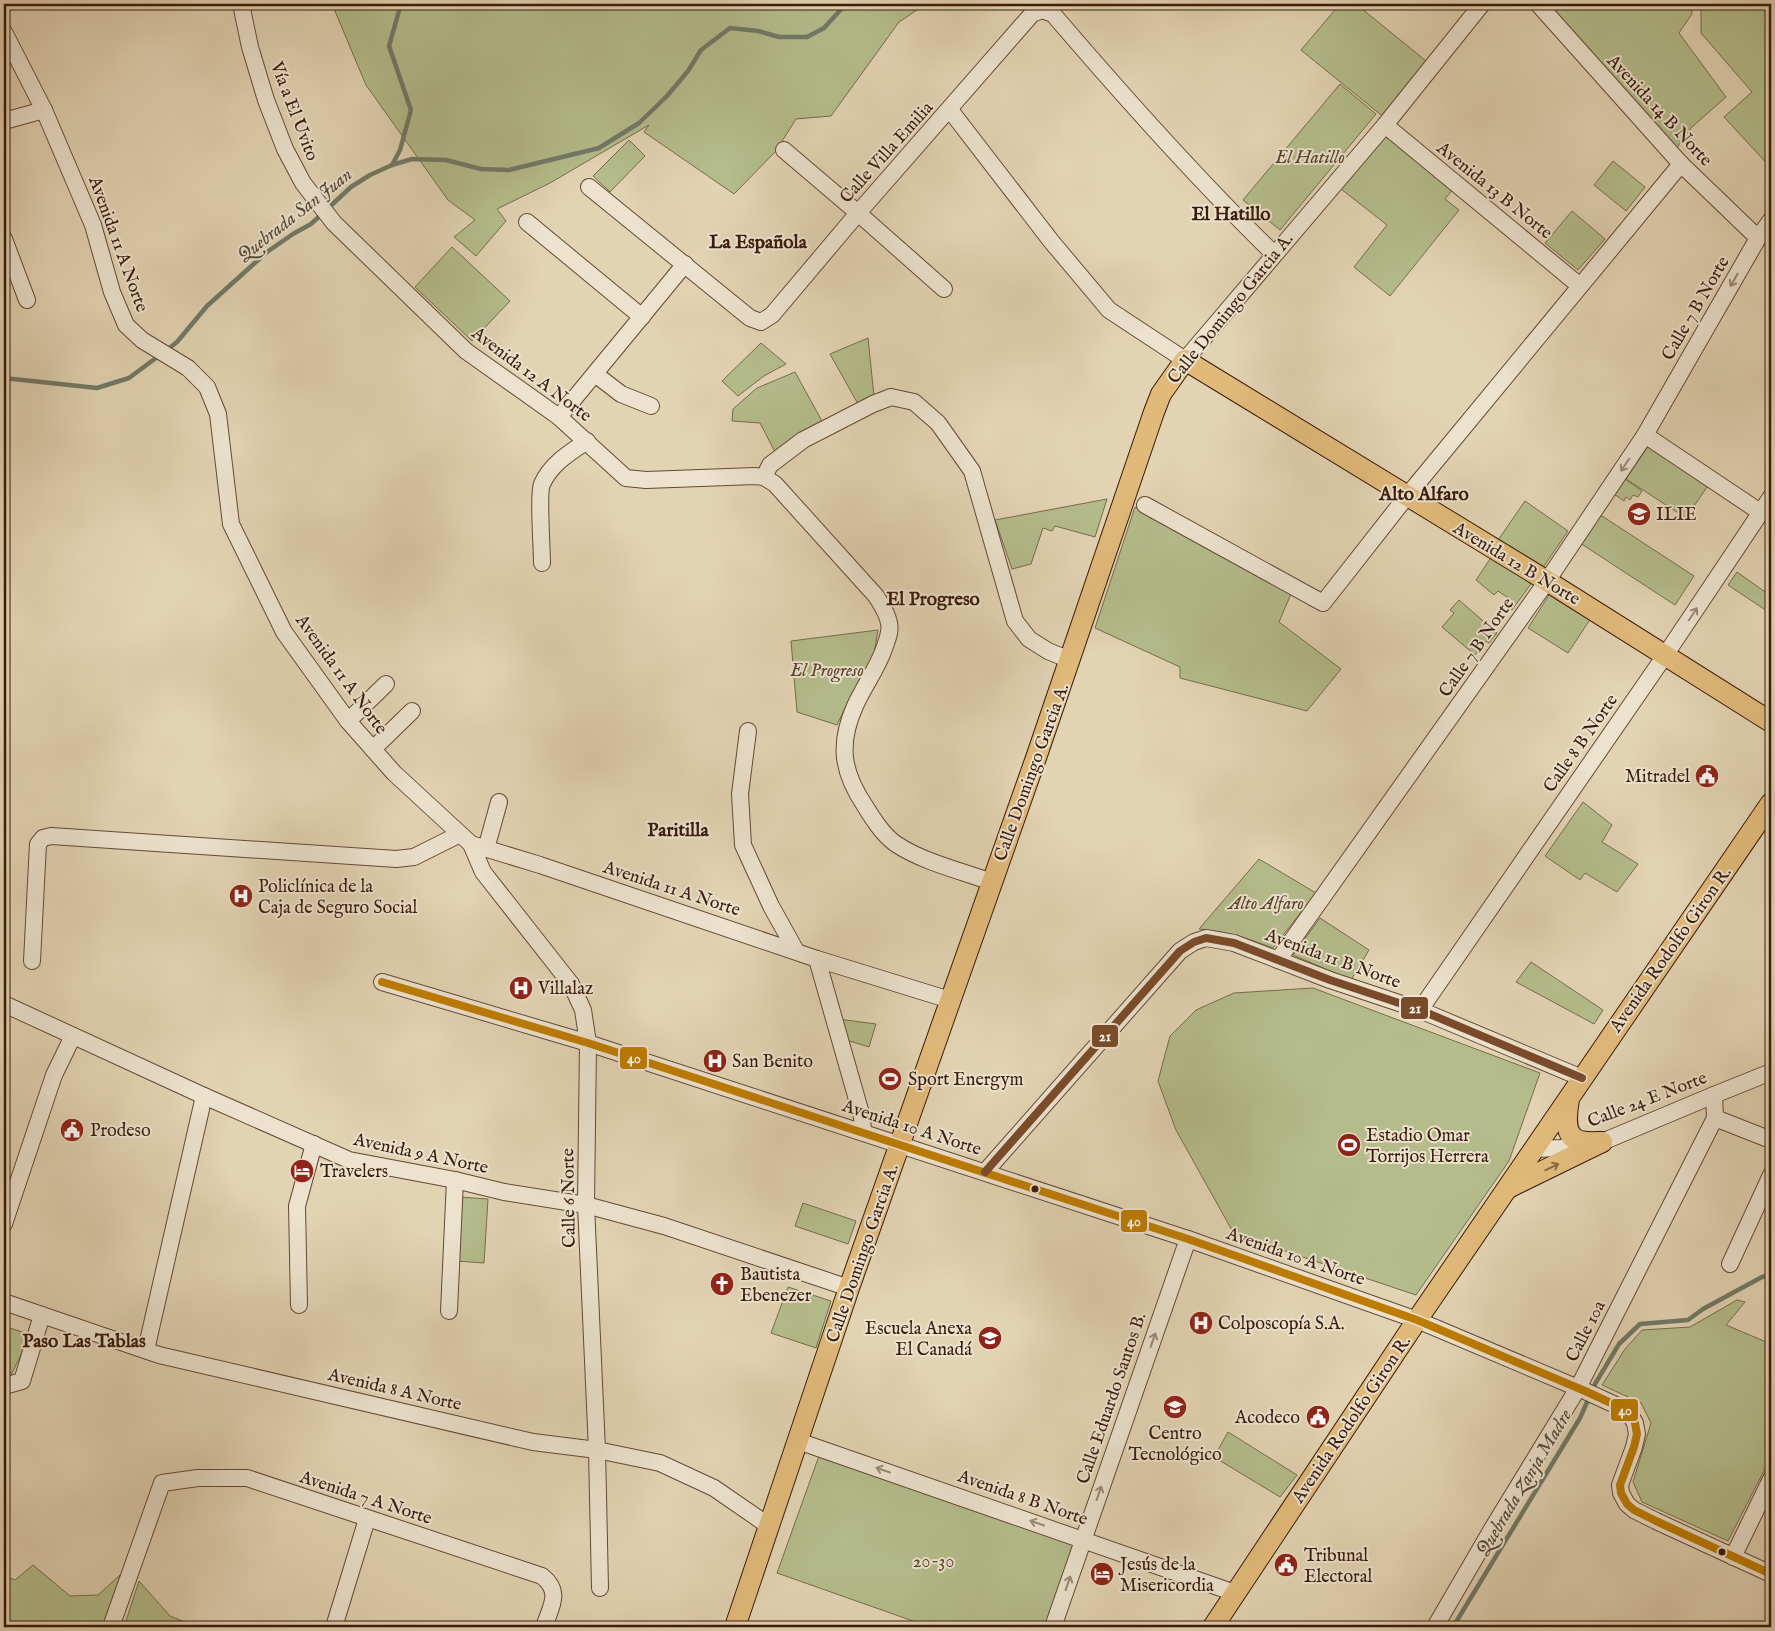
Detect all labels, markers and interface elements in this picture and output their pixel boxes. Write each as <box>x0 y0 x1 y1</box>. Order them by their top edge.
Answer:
street label: Avenida 14 B Norte <box>1600 50 1717 172</box>
street label: Vía a El Uvito <box>264 58 323 165</box>
street label: Calle Villa Emilia <box>835 97 939 209</box>
street label: Avenida 13 B Norte <box>1431 137 1557 245</box>
park label: El Hatillo <box>1274 147 1345 170</box>
water label: Quebrada San Juan <box>233 163 358 268</box>
street label: Avenida 11 A Norte <box>82 173 153 316</box>
district label: El Hatillo <box>1191 203 1271 227</box>
street label: Calle Domingo Garcia A. <box>1163 229 1299 389</box>
district label: La Española <box>709 231 808 255</box>
street label: Calle 7 B Norte <box>1657 253 1735 365</box>
one-way arrow <box>1729 272 1738 287</box>
street label: Avenida 12 A Norte <box>466 322 596 428</box>
one-way arrow <box>1620 458 1630 472</box>
district label: Alto Alfaro <box>1378 483 1469 507</box>
school or university icon: ILIE <box>1626 501 1652 527</box>
place label: ILIE <box>1656 504 1697 527</box>
street label: Avenida 12 B Norte <box>1448 517 1584 611</box>
district label: El Progreso <box>886 588 980 612</box>
street label: Calle 7 B Norte <box>1434 594 1520 702</box>
one-way arrow <box>1688 607 1698 621</box>
street label: Avenida 11 A Norte <box>289 610 392 739</box>
park label: El Progreso <box>789 660 864 683</box>
street label: Calle Domingo Garcia A. <box>989 680 1075 865</box>
street label: Calle 8 B Norte <box>1539 690 1624 798</box>
public building icon: Mitradel <box>1694 763 1720 789</box>
place label: Mitradel <box>1625 766 1690 789</box>
district label: Paritilla <box>647 819 709 843</box>
street label: Avenida 11 A Norte <box>599 856 743 922</box>
street label: Avenida Rodolfo Giron R. <box>1605 862 1737 1038</box>
place label: Policlínica de la Caja de Seguro Social <box>258 876 417 920</box>
hospital icon: Policlínica de la Caja de Seguro Social <box>228 883 254 909</box>
park label: Alto Alfaro <box>1226 893 1304 916</box>
street label: Avenida 11 B Norte <box>1261 924 1403 995</box>
hospital icon: Villalaz <box>508 975 534 1001</box>
place label: Villalaz <box>537 978 593 1001</box>
line badge: 21 <box>1400 996 1429 1020</box>
text: 21 <box>1409 1000 1421 1018</box>
line badge: 21 <box>1091 1024 1119 1048</box>
text: 21 <box>1099 1028 1111 1046</box>
line badge: 40 <box>619 1046 648 1070</box>
hospital icon: San Benito <box>702 1048 728 1074</box>
text: 40 <box>627 1050 641 1068</box>
place label: San Benito <box>732 1051 813 1074</box>
sports icon: Sport Energym <box>877 1066 903 1092</box>
street label: Calle 24 E Norte <box>1585 1067 1710 1134</box>
place label: Sport Energym <box>908 1069 1023 1092</box>
street label: Avenida 10 A Norte <box>838 1095 984 1162</box>
public building icon: Prodeso <box>59 1117 85 1143</box>
place label: Prodeso <box>90 1120 151 1143</box>
place label: Estadio Omar Torrijos Herrera <box>1366 1125 1489 1169</box>
street label: Avenida 9 A Norte <box>350 1129 490 1180</box>
sports icon: Estadio Omar Torrijos Herrera <box>1336 1132 1362 1158</box>
street label: Calle 6 Norte <box>557 1148 582 1248</box>
hotel icon: Travelers <box>289 1158 315 1184</box>
place label: Travelers <box>320 1161 388 1184</box>
street label: Calle Domingo Garcia A. <box>822 1161 905 1346</box>
one-way arrow <box>1544 1162 1559 1172</box>
unlabelled marker <box>1030 1184 1040 1194</box>
line badge: 40 <box>1120 1209 1148 1233</box>
text: 40 <box>1127 1213 1141 1231</box>
street label: Avenida 10 A Norte <box>1222 1223 1368 1292</box>
place label: Bautista Ebenezer <box>740 1264 812 1308</box>
church icon: Bautista Ebenezer <box>709 1271 735 1297</box>
street label: Calle 10a <box>1561 1297 1612 1366</box>
street label: Calle Eduardo Santos B. <box>1072 1310 1153 1487</box>
hospital icon: Colposcopía S.A. <box>1188 1310 1214 1336</box>
place label: Colposcopía S.A. <box>1218 1313 1345 1336</box>
place label: Escuela Anexa El Canadá <box>865 1318 972 1362</box>
school or university icon: Escuela Anexa El Canadá <box>977 1325 1003 1351</box>
district label: Paso Las Tablas <box>22 1330 146 1354</box>
street label: Avenida Rodolfo Giron R. <box>1287 1331 1417 1509</box>
one-way arrow <box>1149 1333 1158 1348</box>
street label: Avenida 8 A Norte <box>325 1364 464 1417</box>
school or university icon: Centro Tecnológico <box>1162 1394 1188 1420</box>
line badge: 40 <box>1610 1398 1639 1422</box>
text: 40 <box>1618 1402 1632 1420</box>
public building icon: Acodeco <box>1305 1404 1331 1430</box>
water label: Quebrada Zanja Madre <box>1471 1405 1578 1561</box>
place label: Acodeco <box>1234 1407 1300 1430</box>
place label: Centro Tecnológico <box>1128 1423 1222 1467</box>
one-way arrow <box>876 1465 891 1474</box>
street label: Avenida 8 B Norte <box>953 1465 1091 1531</box>
street label: Avenida 7 A Norte <box>296 1466 435 1531</box>
one-way arrow <box>1095 1486 1104 1502</box>
one-way arrow <box>1029 1518 1045 1527</box>
place label: Tribunal Electoral <box>1304 1545 1372 1589</box>
unlabelled marker <box>1717 1547 1727 1557</box>
park label: 20-30 <box>913 1551 955 1574</box>
public building icon: Tribunal Electoral <box>1273 1552 1299 1578</box>
place label: Jesús de la Misericordia <box>1118 1554 1214 1598</box>
hotel icon: Jesús de la Misericordia <box>1089 1561 1115 1587</box>
one-way arrow <box>1064 1576 1073 1592</box>

